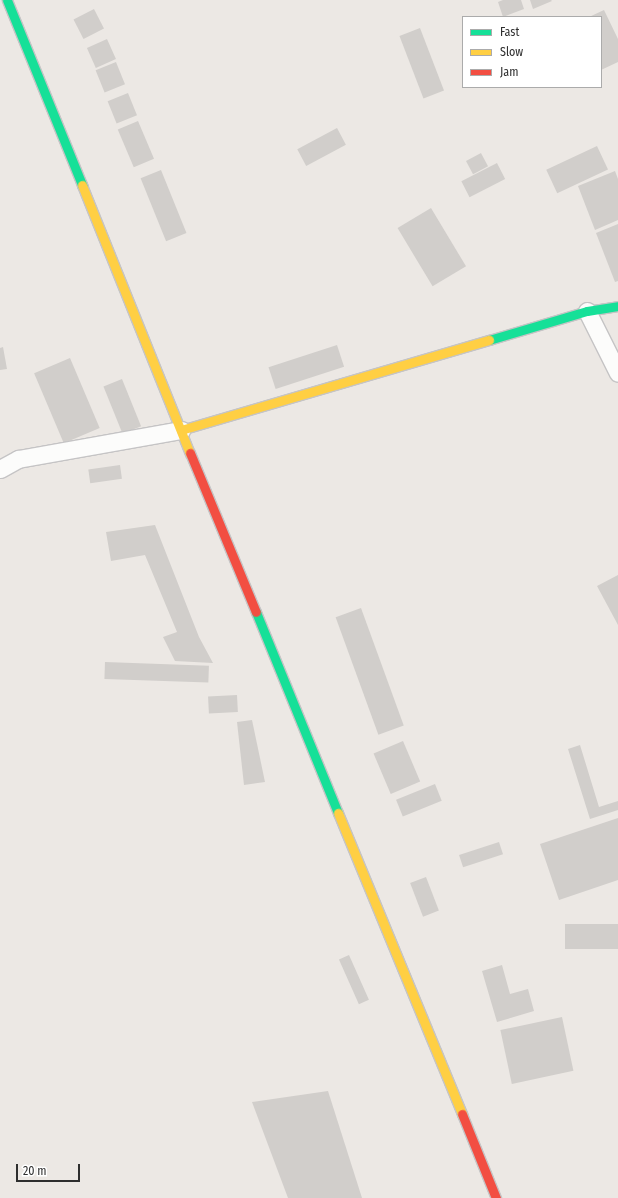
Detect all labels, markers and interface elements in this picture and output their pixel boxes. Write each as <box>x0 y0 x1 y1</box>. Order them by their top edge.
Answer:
legend <box>462 16 602 88</box>
text: Fast <box>500 25 519 39</box>
text: Slow <box>500 45 523 59</box>
text: Jam <box>500 65 518 79</box>
scale bar <box>18 1156 82 1182</box>
text: 20 m <box>23 1164 47 1178</box>

